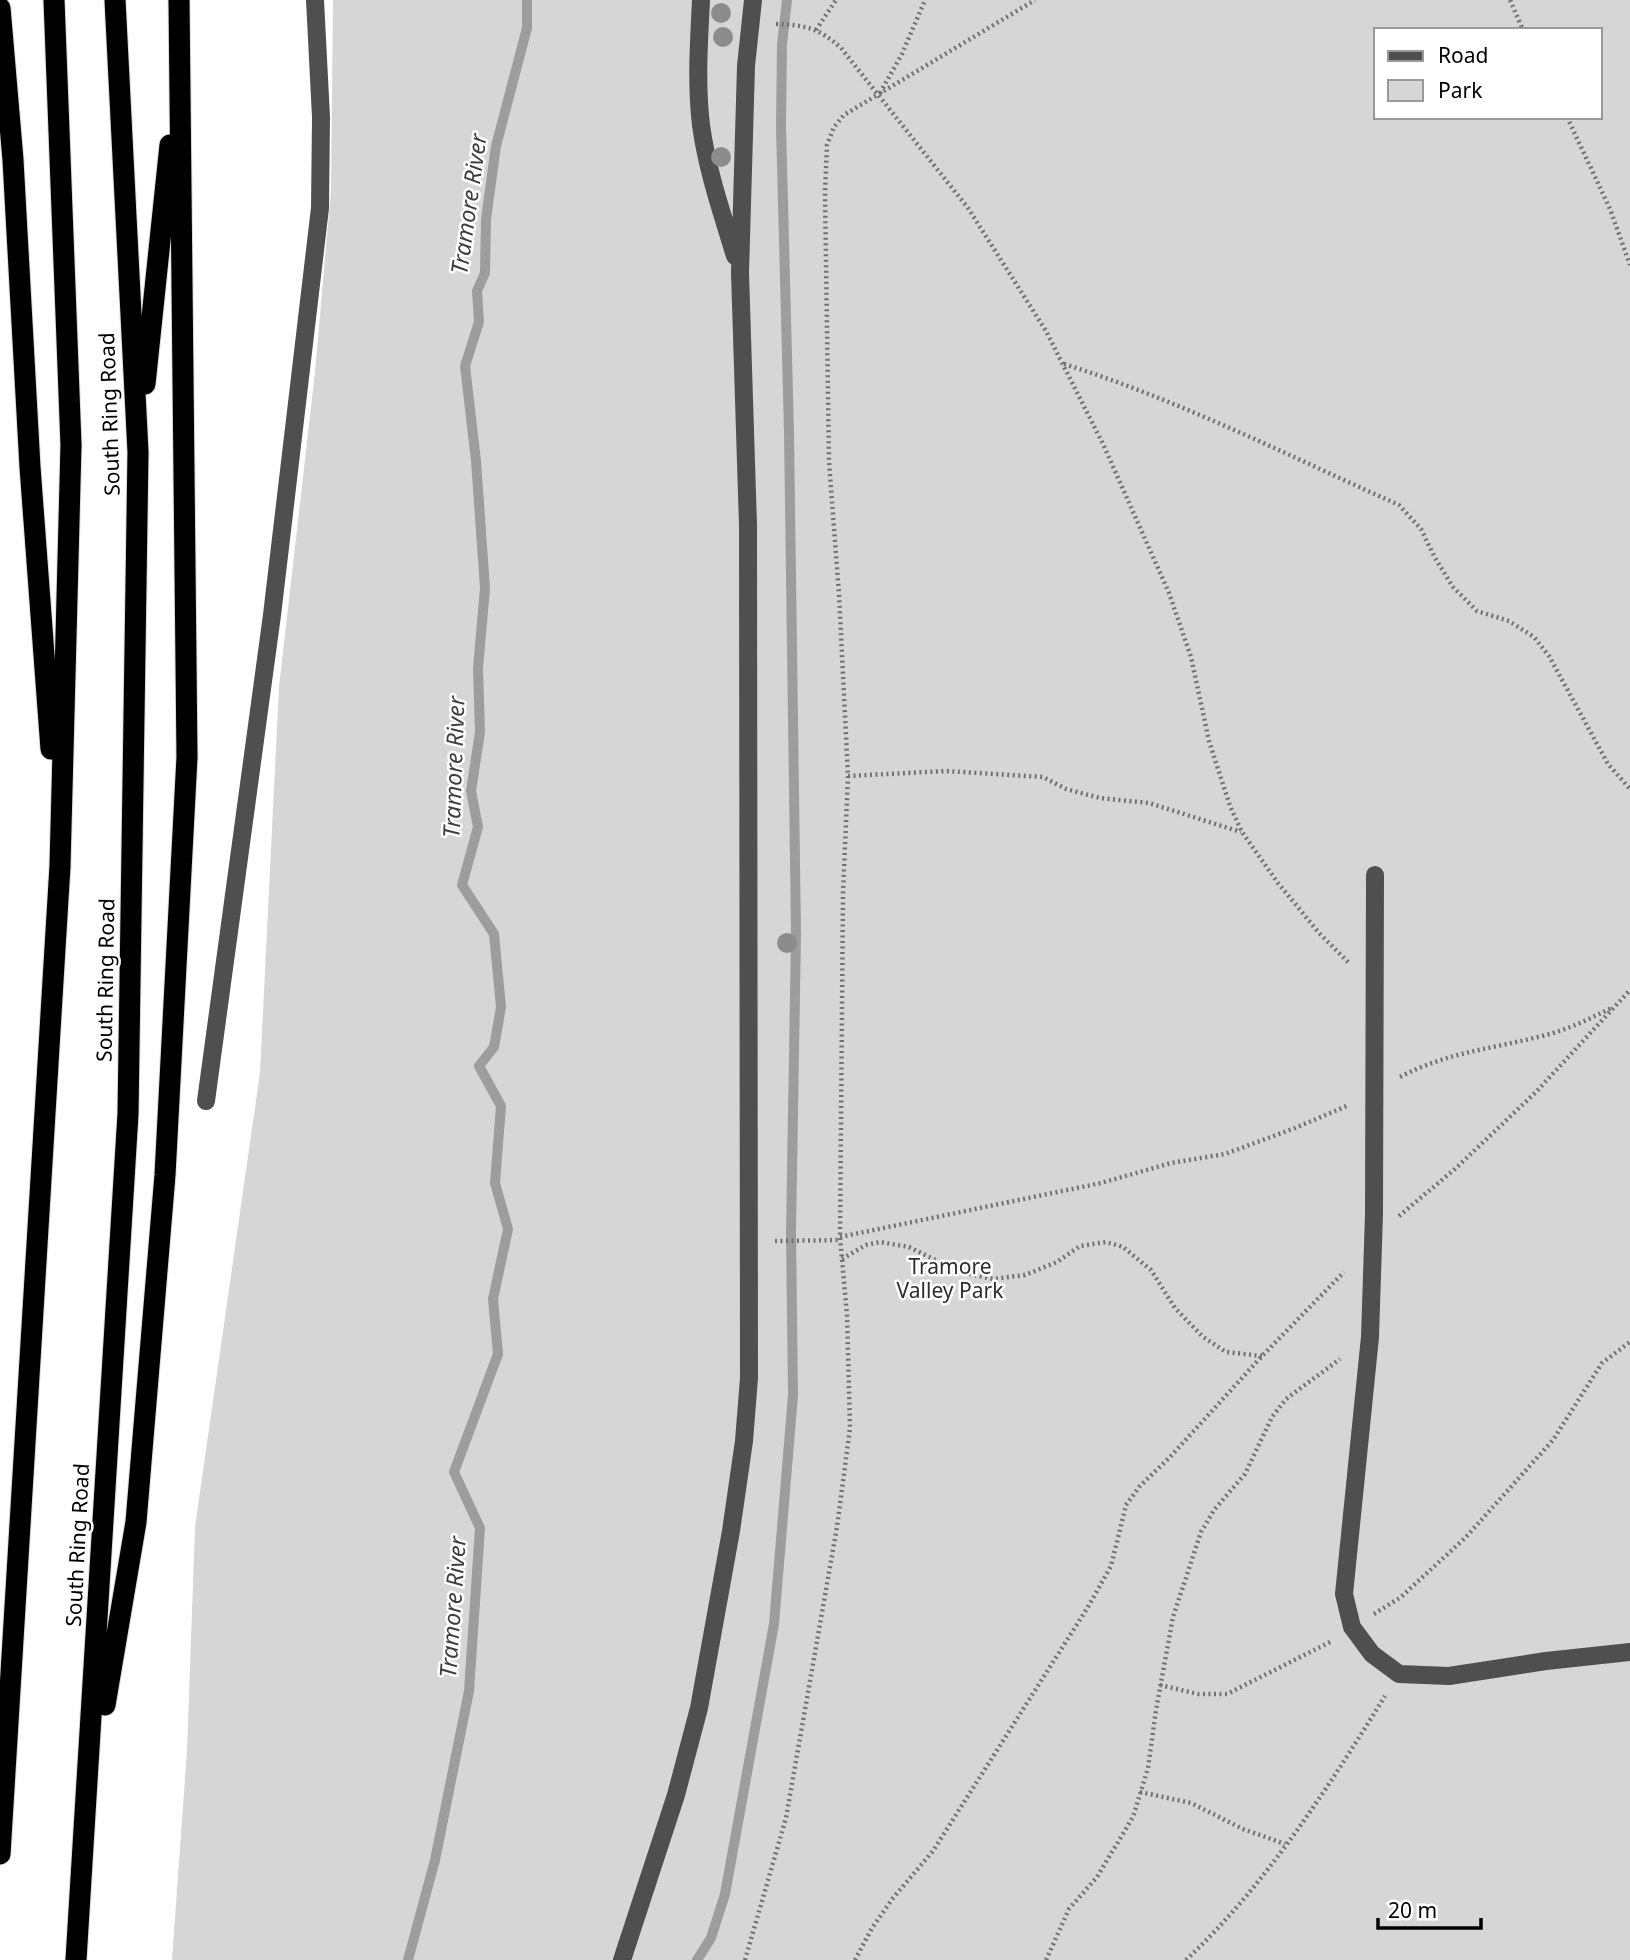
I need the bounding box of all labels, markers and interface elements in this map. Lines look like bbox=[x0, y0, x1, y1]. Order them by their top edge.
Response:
legend bbox=[1374, 28, 1602, 119]
text: Road bbox=[1438, 41, 1488, 69]
text: Park bbox=[1438, 76, 1483, 104]
water label: Tramore River bbox=[442, 131, 494, 276]
street label: South Ring Road bbox=[92, 332, 126, 496]
water label: Tramore River bbox=[435, 695, 471, 838]
street label: South Ring Road bbox=[90, 898, 120, 1062]
park label: Tramore Valley Park bbox=[897, 1252, 1004, 1304]
street label: South Ring Road bbox=[59, 1463, 95, 1627]
water label: Tramore River bbox=[431, 1534, 473, 1679]
scale bar bbox=[1378, 1886, 1481, 1930]
text: 20 m bbox=[1388, 1896, 1437, 1924]

